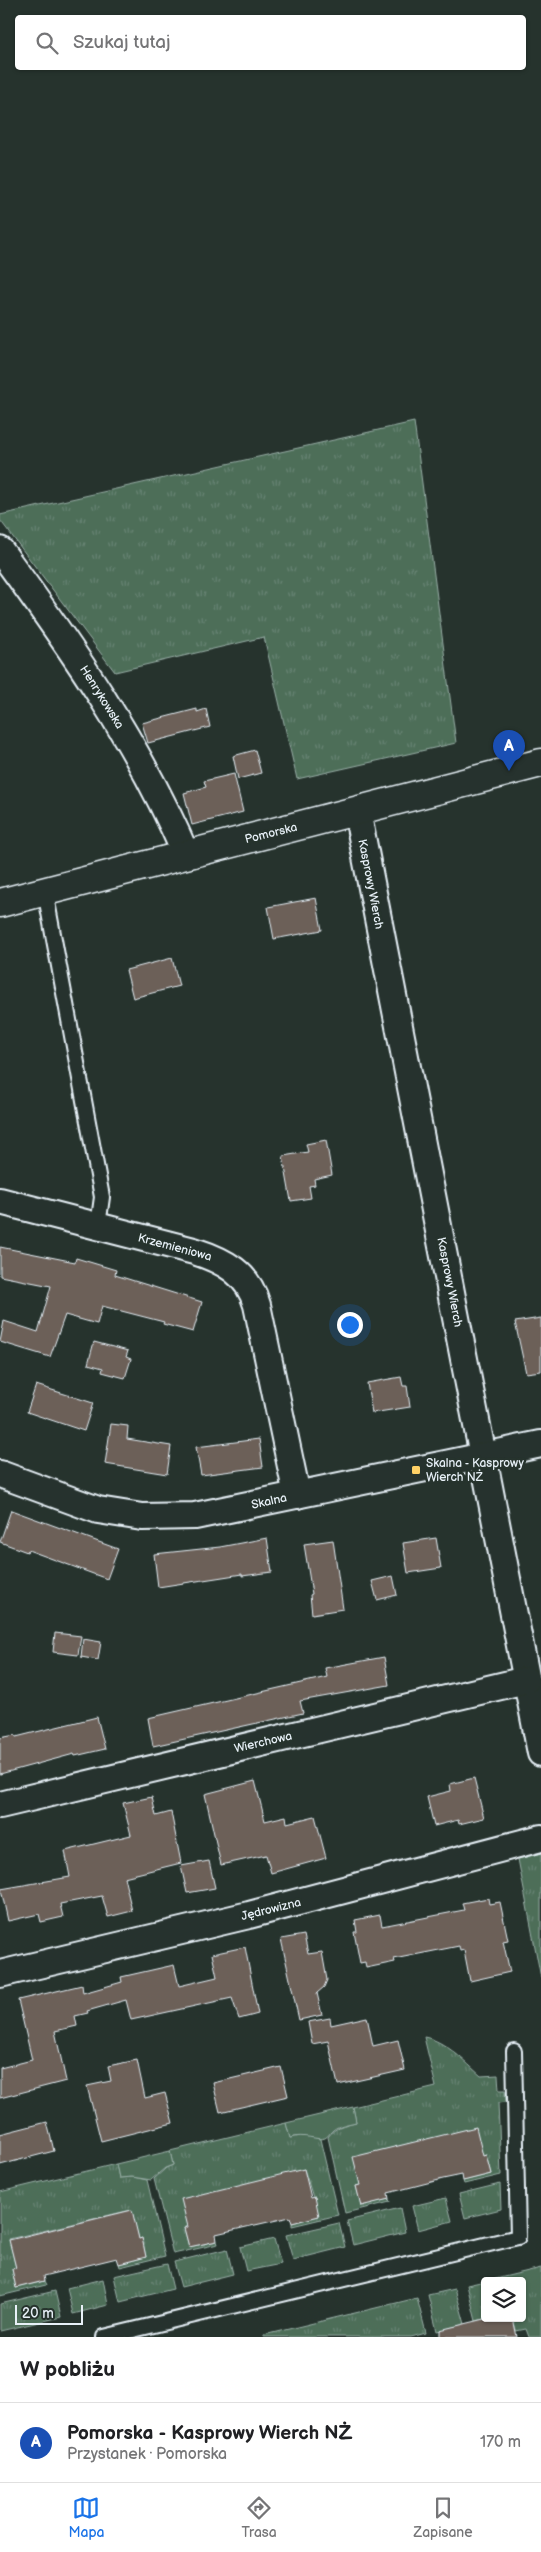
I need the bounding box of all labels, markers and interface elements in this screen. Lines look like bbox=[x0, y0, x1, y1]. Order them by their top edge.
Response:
search box bbox=[15, 15, 526, 70]
icon: search bbox=[33, 29, 61, 57]
text: Szukaj tutaj bbox=[73, 31, 170, 54]
street label: Henrykowska bbox=[76, 663, 127, 732]
pin: A bbox=[493, 730, 525, 771]
street label: Pomorska bbox=[243, 820, 299, 847]
street label: Kasprowy Wierch bbox=[354, 838, 387, 931]
street label: Krzemieniowa bbox=[136, 1230, 214, 1265]
street label: Kasprowy Wierch bbox=[433, 1236, 466, 1329]
your location bbox=[337, 1312, 363, 1338]
place label: Skalna - Kasprowy Wierch NŻ bbox=[426, 1456, 524, 1485]
marker: Skalna - Kasprowy Wierch NŻ bbox=[410, 1464, 422, 1476]
street label: Skalna bbox=[250, 1490, 288, 1513]
street label: Wierchowa bbox=[233, 1729, 294, 1756]
street label: Jędrowizna bbox=[240, 1895, 303, 1924]
map controls bbox=[481, 2277, 526, 2322]
button: layers bbox=[481, 2277, 526, 2322]
scale bar bbox=[15, 2302, 82, 2325]
text: 20 m bbox=[22, 2305, 54, 2322]
text: W pobliżu bbox=[20, 2357, 115, 2382]
text: Pomorska - Kasprowy Wierch NŻ bbox=[67, 2422, 352, 2445]
text: A bbox=[31, 2433, 41, 2452]
text: 170 m bbox=[480, 2433, 521, 2452]
text: Przystanek · Pomorska bbox=[67, 2445, 227, 2464]
tab: Mapa bbox=[68, 2494, 105, 2541]
tab: Trasa bbox=[241, 2494, 277, 2541]
tab: Zapisane bbox=[414, 2494, 473, 2541]

